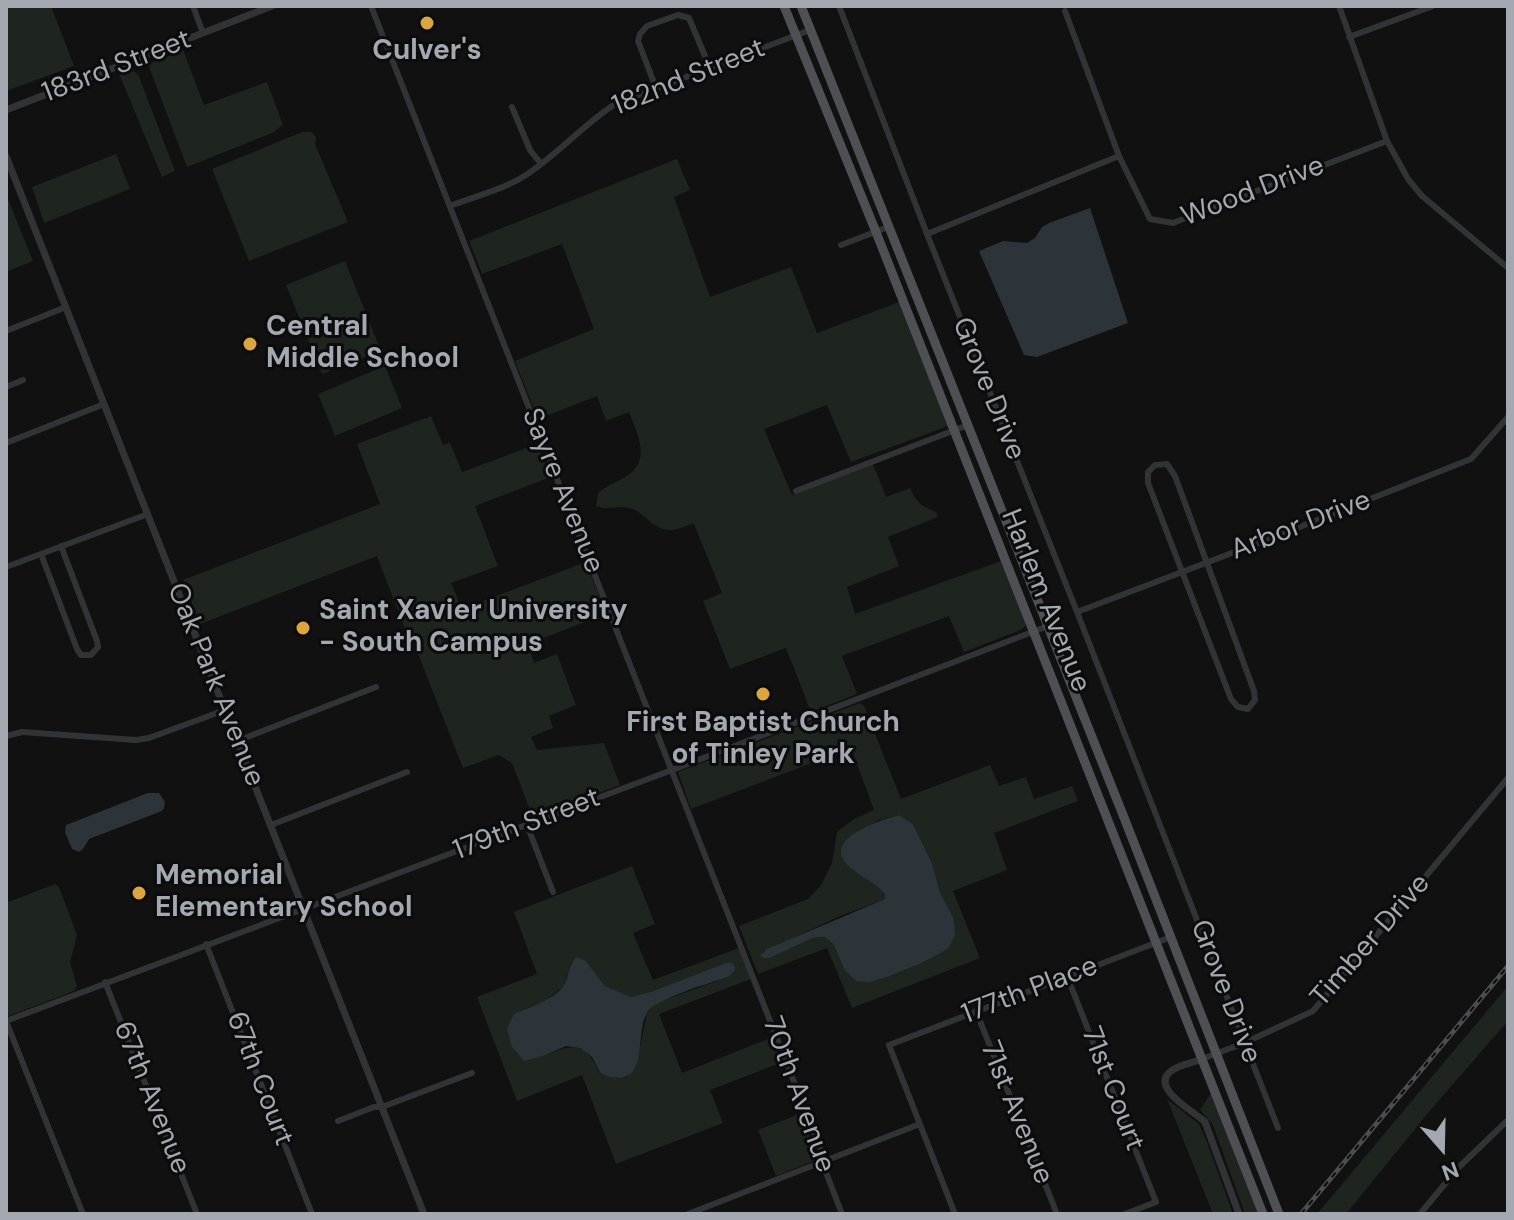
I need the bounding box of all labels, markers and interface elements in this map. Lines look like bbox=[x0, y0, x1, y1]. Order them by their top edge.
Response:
marker: Culver's bbox=[418, 14, 436, 32]
street label: 183rd Street bbox=[38, 23, 196, 111]
street label: 182nd Street bbox=[608, 32, 770, 124]
place label: Culver's bbox=[372, 35, 482, 69]
street label: Wood Drive bbox=[1177, 149, 1329, 235]
place label: Central Middle School bbox=[266, 311, 459, 377]
street label: Grove Drive bbox=[944, 313, 1032, 465]
marker: Central Middle School bbox=[241, 335, 259, 353]
street label: Sayre Avenue bbox=[514, 404, 610, 578]
street label: Arbor Drive bbox=[1226, 484, 1376, 568]
street label: Harlem Avenue bbox=[993, 505, 1097, 697]
street label: Oak Park Avenue bbox=[159, 578, 271, 792]
place label: Saint Xavier University - South Campus bbox=[319, 595, 628, 661]
marker: Saint Xavier University - South Campus bbox=[294, 619, 312, 637]
marker: First Baptist Church of Tinley Park bbox=[754, 685, 772, 703]
place label: First Baptist Church of Tinley Park bbox=[626, 707, 900, 773]
street label: 179th Street bbox=[449, 782, 605, 868]
place label: Memorial Elementary School bbox=[155, 860, 412, 926]
street label: Timber Drive bbox=[1304, 868, 1438, 1014]
marker: Memorial Elementary School bbox=[130, 884, 148, 902]
street label: Grove Drive bbox=[1182, 916, 1268, 1068]
street label: 177th Place bbox=[957, 950, 1103, 1032]
street label: 67th Court bbox=[218, 1007, 300, 1151]
street label: 70th Avenue bbox=[754, 1012, 842, 1178]
street label: 67th Avenue bbox=[105, 1017, 197, 1179]
street label: 71st Court bbox=[1073, 1022, 1151, 1156]
street label: 71st Avenue bbox=[972, 1037, 1060, 1189]
north arrow bbox=[1402, 1108, 1482, 1188]
text: N bbox=[1438, 1155, 1463, 1187]

